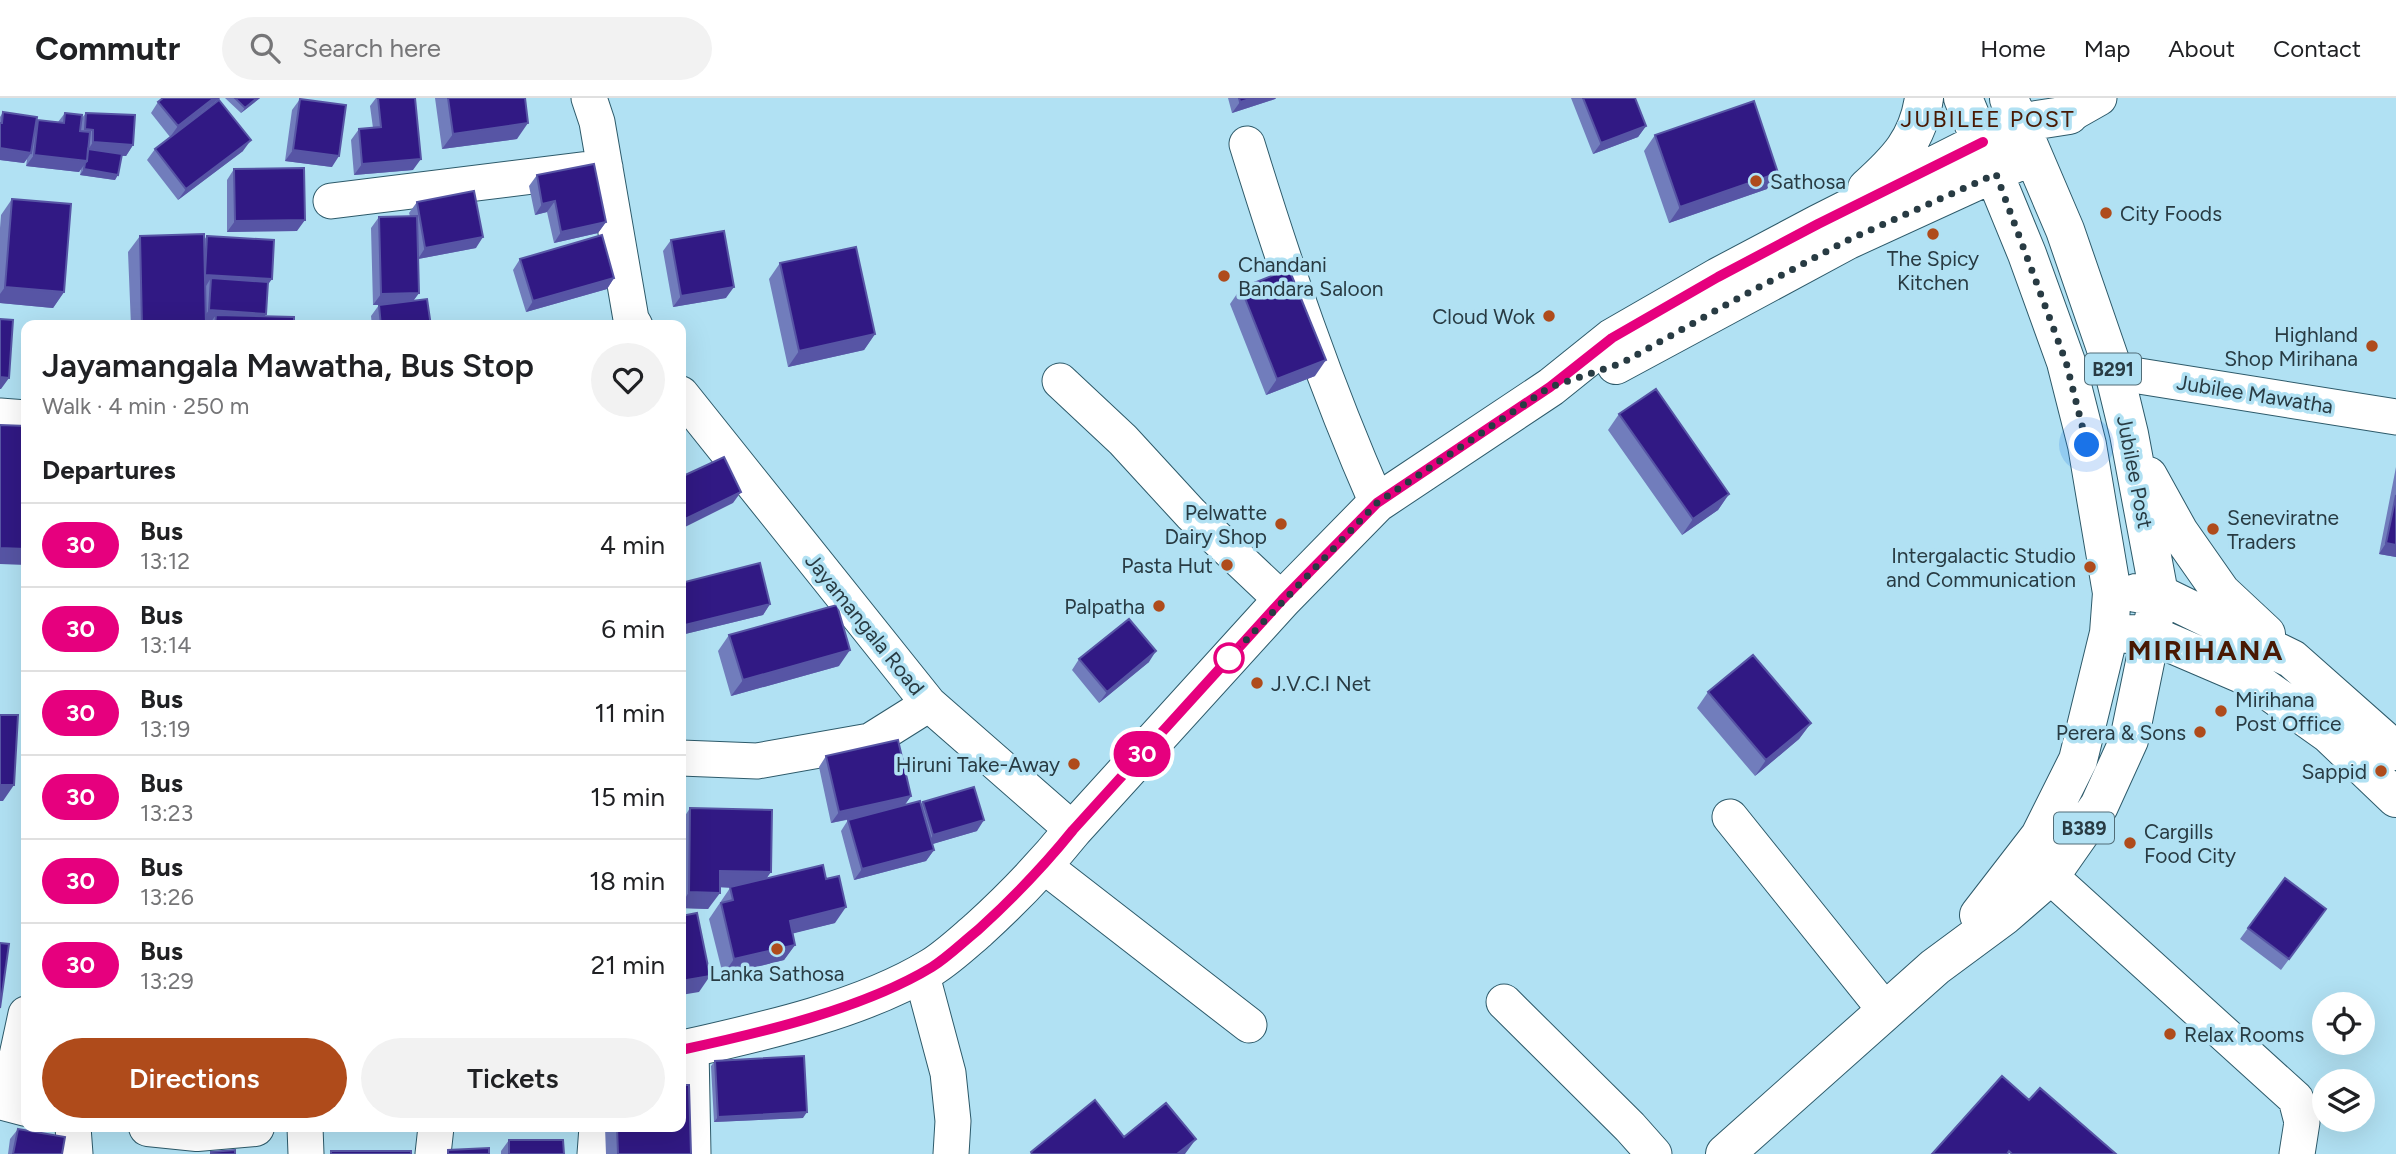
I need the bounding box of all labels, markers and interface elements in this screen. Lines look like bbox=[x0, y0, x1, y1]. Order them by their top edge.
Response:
search box bbox=[222, 17, 712, 80]
text: Commutr bbox=[35, 29, 180, 68]
icon: search bbox=[246, 29, 284, 67]
text: Search here bbox=[302, 32, 441, 64]
text: Home bbox=[1980, 34, 2046, 63]
text: Map bbox=[2084, 34, 2130, 63]
text: About bbox=[2168, 34, 2235, 63]
text: Contact bbox=[2273, 34, 2361, 63]
district label: JUBILEE POST bbox=[1900, 105, 2076, 133]
place label: Sathosa bbox=[1770, 169, 1846, 194]
marker: Sathosa bbox=[1748, 173, 1764, 189]
place label: City Foods bbox=[2120, 201, 2222, 226]
marker: City Foods bbox=[2098, 205, 2114, 221]
marker: The Spicy Kitchen bbox=[1925, 226, 1941, 242]
place label: The Spicy Kitchen bbox=[1887, 246, 1979, 295]
place label: Chandani Bandara Saloon bbox=[1238, 252, 1384, 301]
marker: Chandani Bandara Saloon bbox=[1216, 268, 1232, 284]
place label: Cloud Wok bbox=[1432, 304, 1536, 329]
marker: Cloud Wok bbox=[1541, 308, 1557, 324]
place label: Highland Shop Mirihana bbox=[2224, 322, 2358, 371]
marker: Highland Shop Mirihana bbox=[2364, 338, 2380, 354]
button: heart bbox=[591, 343, 665, 417]
text: Jayamangala Mawatha, Bus Stop bbox=[42, 346, 534, 385]
road number: B291 bbox=[2085, 354, 2141, 384]
street label: Jubilee Mawatha bbox=[2175, 369, 2335, 419]
text: Walk · 4 min · 250 m bbox=[42, 392, 249, 420]
street label: Jubilee Post bbox=[2112, 414, 2158, 531]
your location bbox=[2069, 427, 2104, 462]
text: Departures bbox=[42, 454, 176, 486]
place label: Pelwatte Dairy Shop bbox=[1164, 500, 1267, 549]
place label: Seneviratne Traders bbox=[2227, 505, 2339, 554]
text: Bus bbox=[140, 515, 183, 547]
marker: Pelwatte Dairy Shop bbox=[1273, 516, 1289, 532]
marker: Seneviratne Traders bbox=[2205, 521, 2221, 537]
text: 4 min bbox=[600, 529, 665, 561]
text: 30 bbox=[66, 530, 95, 559]
place label: Intergalactic Studio and Communication bbox=[1886, 543, 2076, 592]
text: 13:12 bbox=[140, 547, 190, 575]
street label: Jayamangala Road bbox=[800, 548, 930, 700]
place label: Pasta Hut bbox=[1121, 553, 1213, 578]
marker: Pasta Hut bbox=[1219, 557, 1235, 573]
marker: Intergalactic Studio and Communication bbox=[2082, 559, 2098, 575]
place label: Palpatha bbox=[1064, 594, 1145, 619]
marker: Palpatha bbox=[1151, 598, 1167, 614]
text: Bus bbox=[140, 599, 183, 631]
text: 6 min bbox=[601, 613, 665, 645]
text: 30 bbox=[66, 614, 95, 643]
text: 13:14 bbox=[140, 631, 192, 659]
district label: MIRIHANA bbox=[2128, 633, 2284, 667]
unlabelled marker bbox=[1214, 643, 1244, 673]
place label: J.V.C.I Net bbox=[1271, 671, 1371, 696]
marker: J.V.C.I Net bbox=[1249, 675, 1265, 691]
text: Bus bbox=[140, 683, 183, 715]
place label: Mirihana Post Office bbox=[2235, 687, 2342, 736]
text: 11 min bbox=[594, 697, 665, 729]
text: 30 bbox=[66, 698, 95, 727]
marker: Mirihana Post Office bbox=[2213, 703, 2229, 719]
text: 13:19 bbox=[140, 715, 190, 743]
place label: Perera & Sons bbox=[2056, 720, 2186, 745]
marker: Perera & Sons bbox=[2192, 724, 2208, 740]
line badge: 30 bbox=[1110, 731, 1174, 777]
text: 30 bbox=[1128, 739, 1156, 768]
place label: Hiruni Take-Away bbox=[896, 752, 1060, 777]
marker: Hiruni Take-Away bbox=[1066, 756, 1082, 772]
place label: Sappid bbox=[2301, 759, 2367, 784]
marker: Sappid bbox=[2373, 763, 2389, 779]
text: Bus bbox=[140, 767, 183, 799]
text: 15 min bbox=[590, 781, 665, 813]
text: 30 bbox=[66, 782, 95, 811]
text: 13:23 bbox=[140, 799, 193, 827]
road number: B389 bbox=[2054, 813, 2114, 844]
place label: Cargills Food City bbox=[2144, 819, 2236, 868]
marker: Cargills Food City bbox=[2122, 835, 2138, 851]
text: Bus bbox=[140, 851, 183, 883]
text: 18 min bbox=[589, 865, 665, 897]
text: 30 bbox=[66, 866, 95, 895]
text: 13:26 bbox=[140, 883, 194, 911]
text: Bus bbox=[140, 935, 183, 967]
marker: Lanka Sathosa bbox=[769, 941, 785, 957]
text: 21 min bbox=[591, 949, 665, 981]
text: 30 bbox=[66, 950, 95, 979]
place label: Lanka Sathosa bbox=[709, 961, 845, 986]
text: 13:29 bbox=[140, 967, 194, 995]
map controls bbox=[2312, 992, 2375, 1132]
button: locate bbox=[2312, 992, 2375, 1055]
place label: Relax Rooms bbox=[2184, 1022, 2304, 1047]
marker: Relax Rooms bbox=[2162, 1026, 2178, 1042]
button: Directions bbox=[42, 1038, 347, 1118]
button: Tickets bbox=[361, 1038, 665, 1118]
button: layers bbox=[2312, 1069, 2375, 1132]

